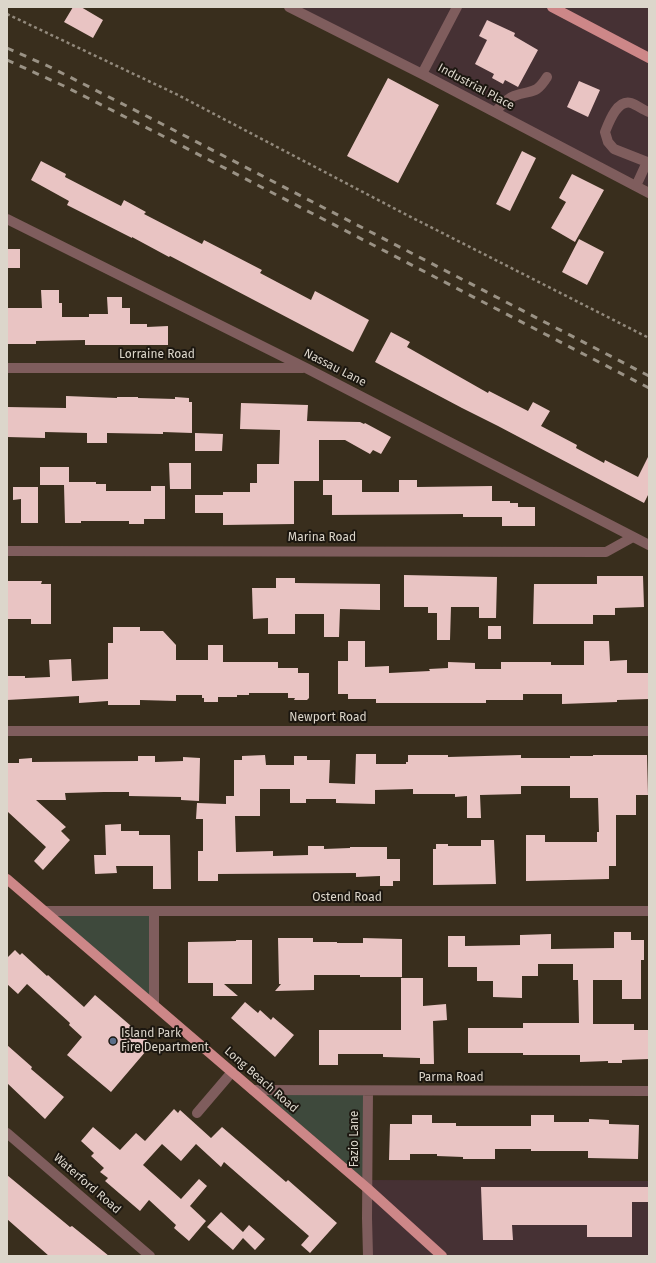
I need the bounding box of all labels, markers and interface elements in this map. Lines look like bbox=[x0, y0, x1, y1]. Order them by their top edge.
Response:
street label: Industrial Place bbox=[435, 61, 517, 113]
street label: Nassau Lane bbox=[301, 346, 369, 390]
street label: Lorraine Road bbox=[119, 348, 195, 362]
street label: Marina Road bbox=[288, 531, 356, 545]
street label: Newport Road bbox=[289, 711, 367, 725]
street label: Ostend Road bbox=[312, 891, 382, 905]
place label: Island Park Fire Department bbox=[121, 1027, 209, 1055]
marker: Island Park Fire Department bbox=[108, 1036, 118, 1046]
street label: Long Beach Road bbox=[221, 1044, 301, 1116]
street label: Parma Road bbox=[418, 1071, 484, 1085]
street label: Fazio Lane bbox=[348, 1111, 362, 1167]
street label: Waterford Road bbox=[50, 1151, 124, 1217]

